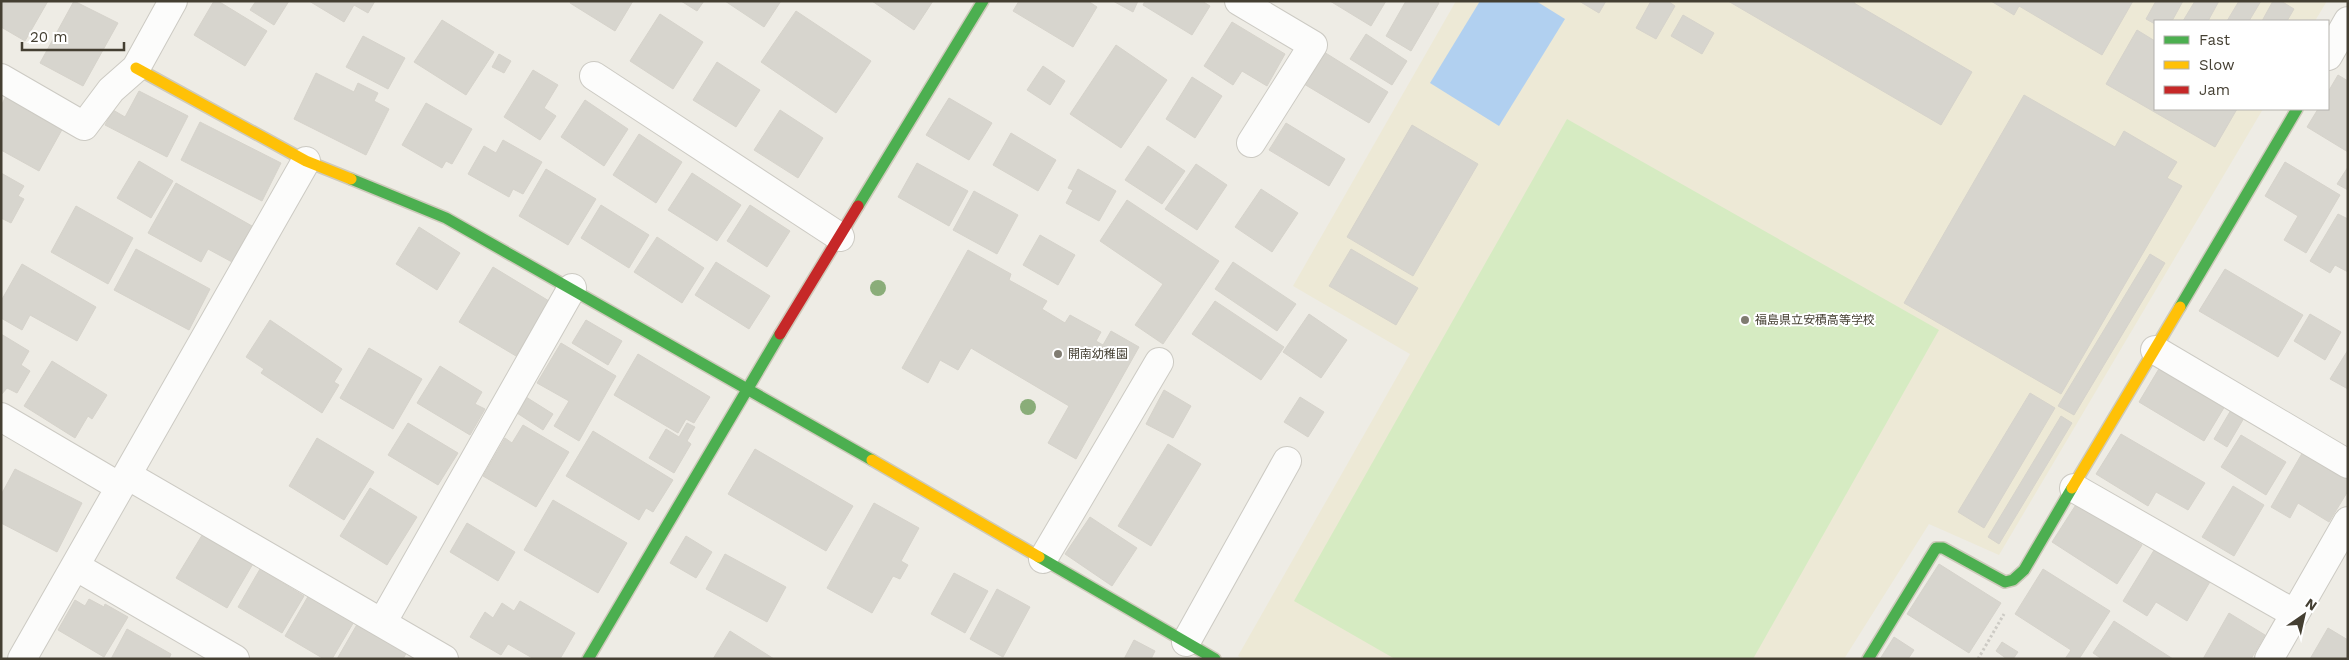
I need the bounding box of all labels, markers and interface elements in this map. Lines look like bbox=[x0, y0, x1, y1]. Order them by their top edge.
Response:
scale bar bbox=[22, 20, 125, 52]
legend bbox=[2154, 20, 2329, 110]
text: 20 m bbox=[30, 28, 68, 46]
text: Fast bbox=[2199, 31, 2231, 49]
text: Slow bbox=[2199, 56, 2235, 74]
text: Jam bbox=[2199, 81, 2230, 99]
place label: 福島県立安積高等学校 bbox=[1755, 313, 1875, 327]
marker: 福島県立安積高等学校 bbox=[1739, 314, 1751, 326]
place label: 開南幼稚園 bbox=[1068, 347, 1128, 361]
marker: 開南幼稚園 bbox=[1052, 348, 1064, 360]
north arrow bbox=[2279, 590, 2329, 640]
text: N bbox=[2302, 595, 2320, 614]

